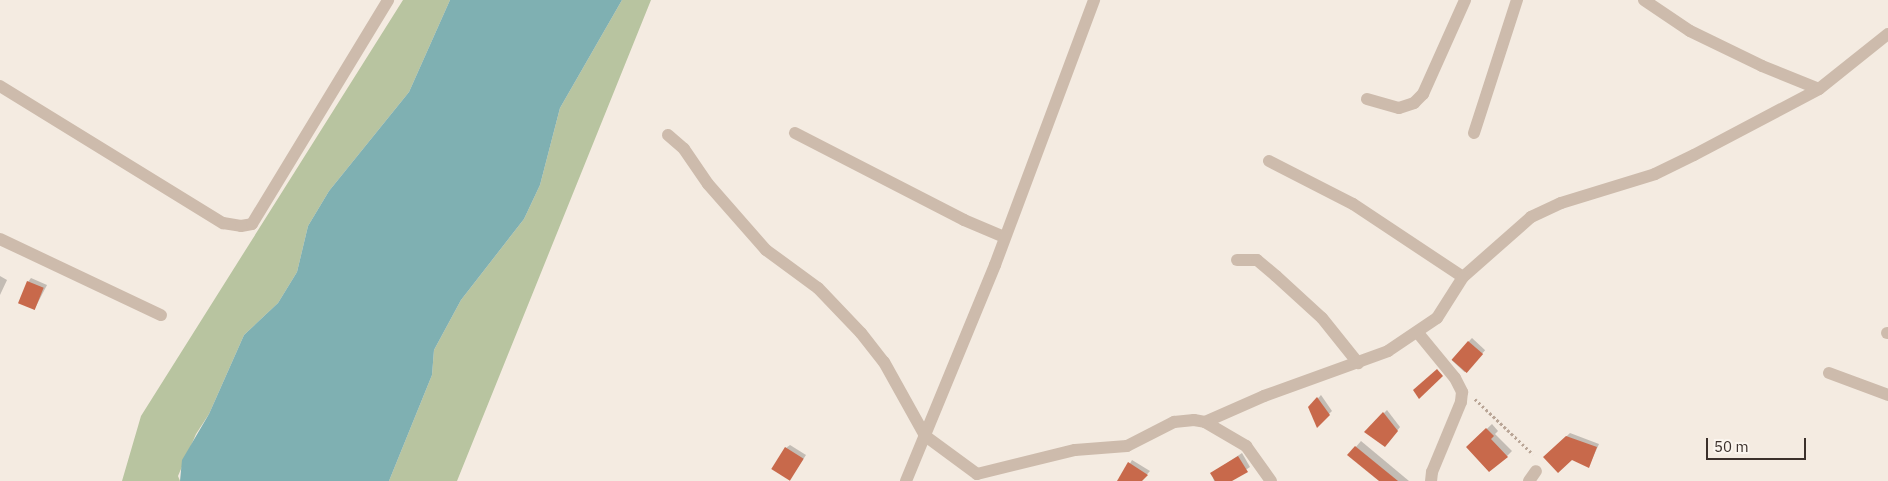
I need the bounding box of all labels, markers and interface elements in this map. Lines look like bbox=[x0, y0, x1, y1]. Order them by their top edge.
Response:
scale bar bbox=[1708, 428, 1808, 460]
text: 50 m bbox=[1714, 437, 1749, 456]

